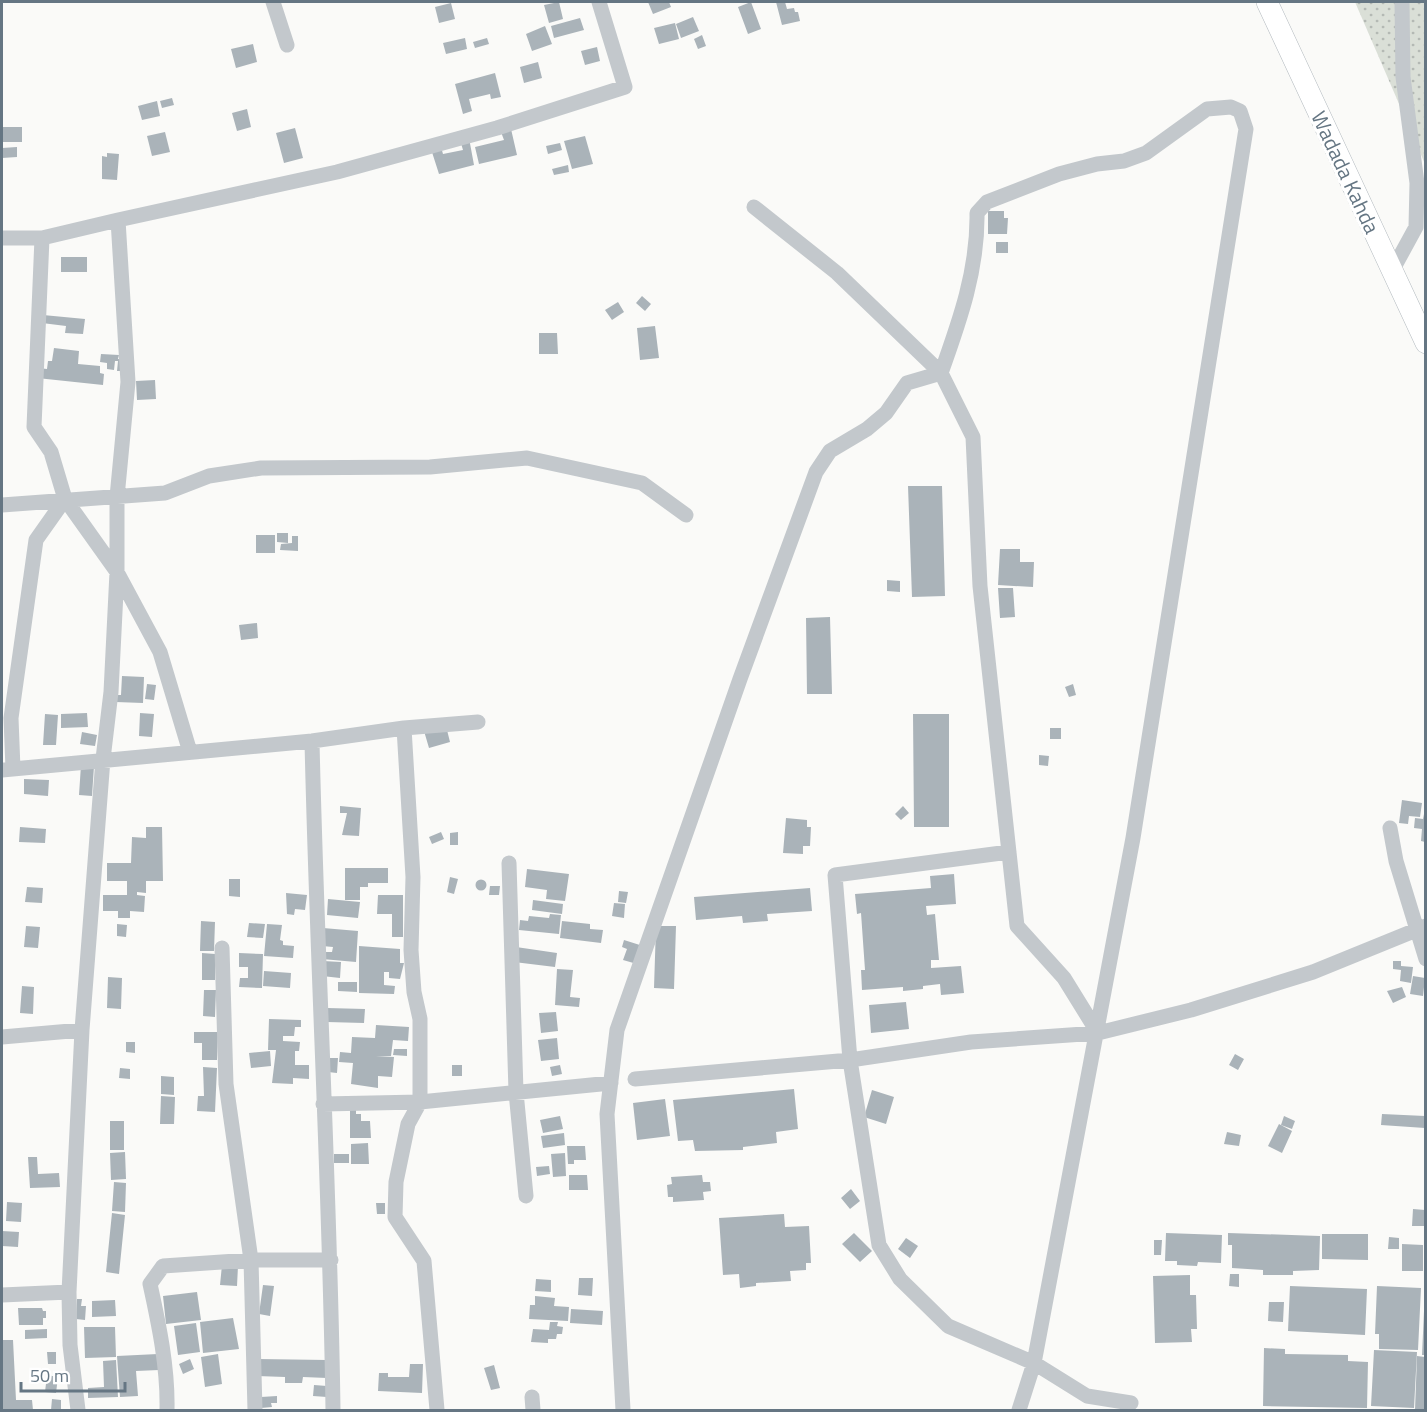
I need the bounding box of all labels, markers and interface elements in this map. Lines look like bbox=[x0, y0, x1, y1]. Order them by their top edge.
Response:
street label: Wadada Kahda bbox=[1304, 105, 1389, 239]
scale bar bbox=[21, 1355, 124, 1393]
text: 50 m bbox=[30, 1362, 69, 1389]

